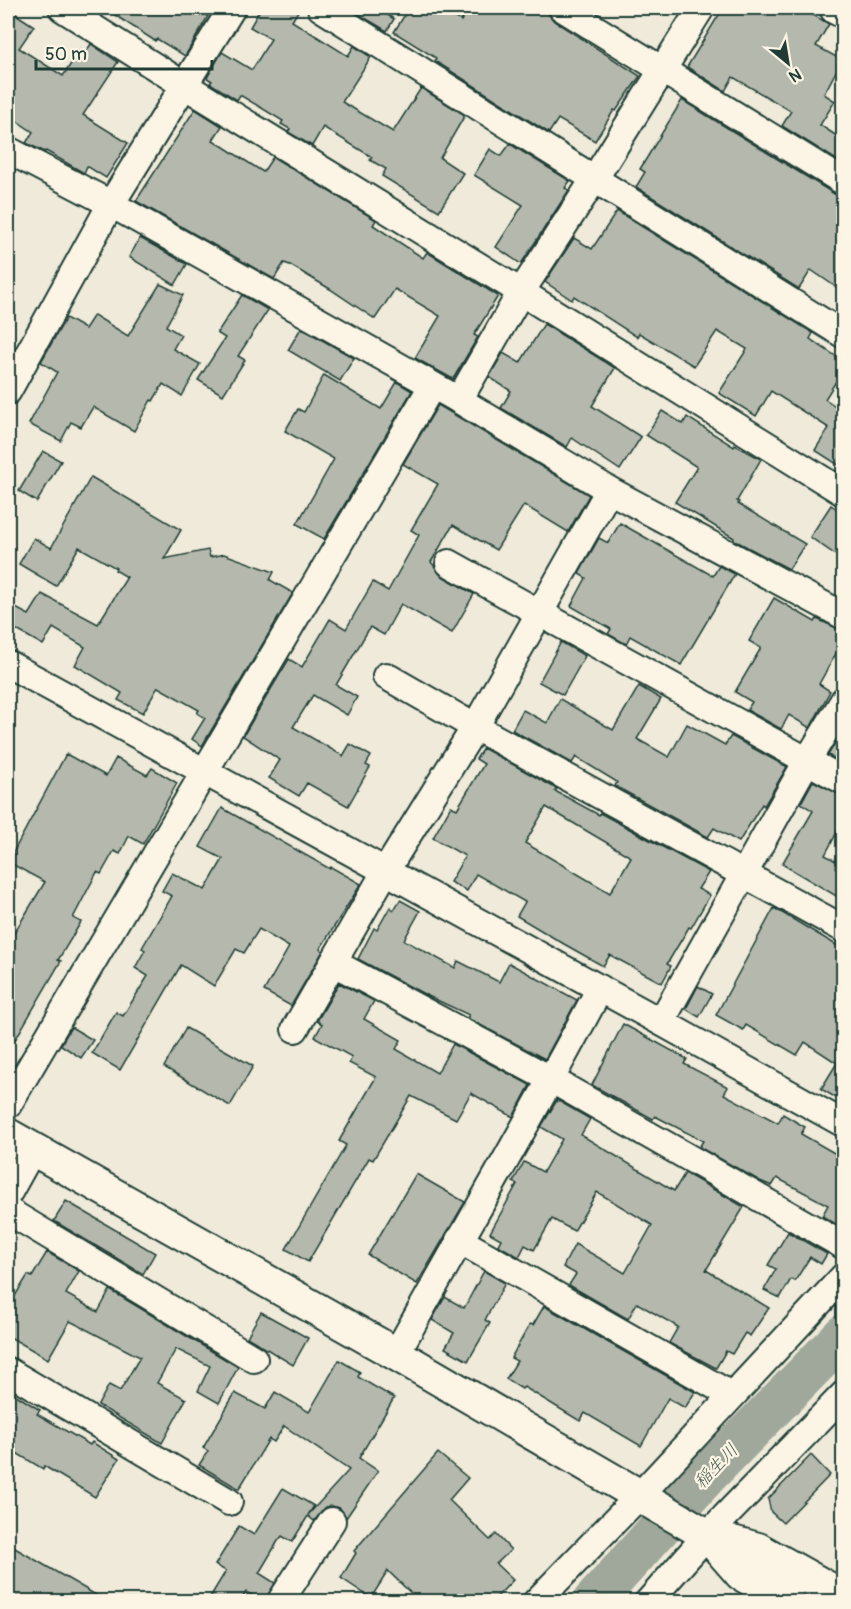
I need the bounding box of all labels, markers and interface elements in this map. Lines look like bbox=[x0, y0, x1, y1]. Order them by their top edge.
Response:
scale bar bbox=[36, 33, 212, 71]
north arrow bbox=[758, 33, 818, 93]
text: 50 m bbox=[45, 43, 87, 66]
text: N bbox=[785, 64, 805, 87]
water label: 稲生川 bbox=[689, 1439, 743, 1494]

